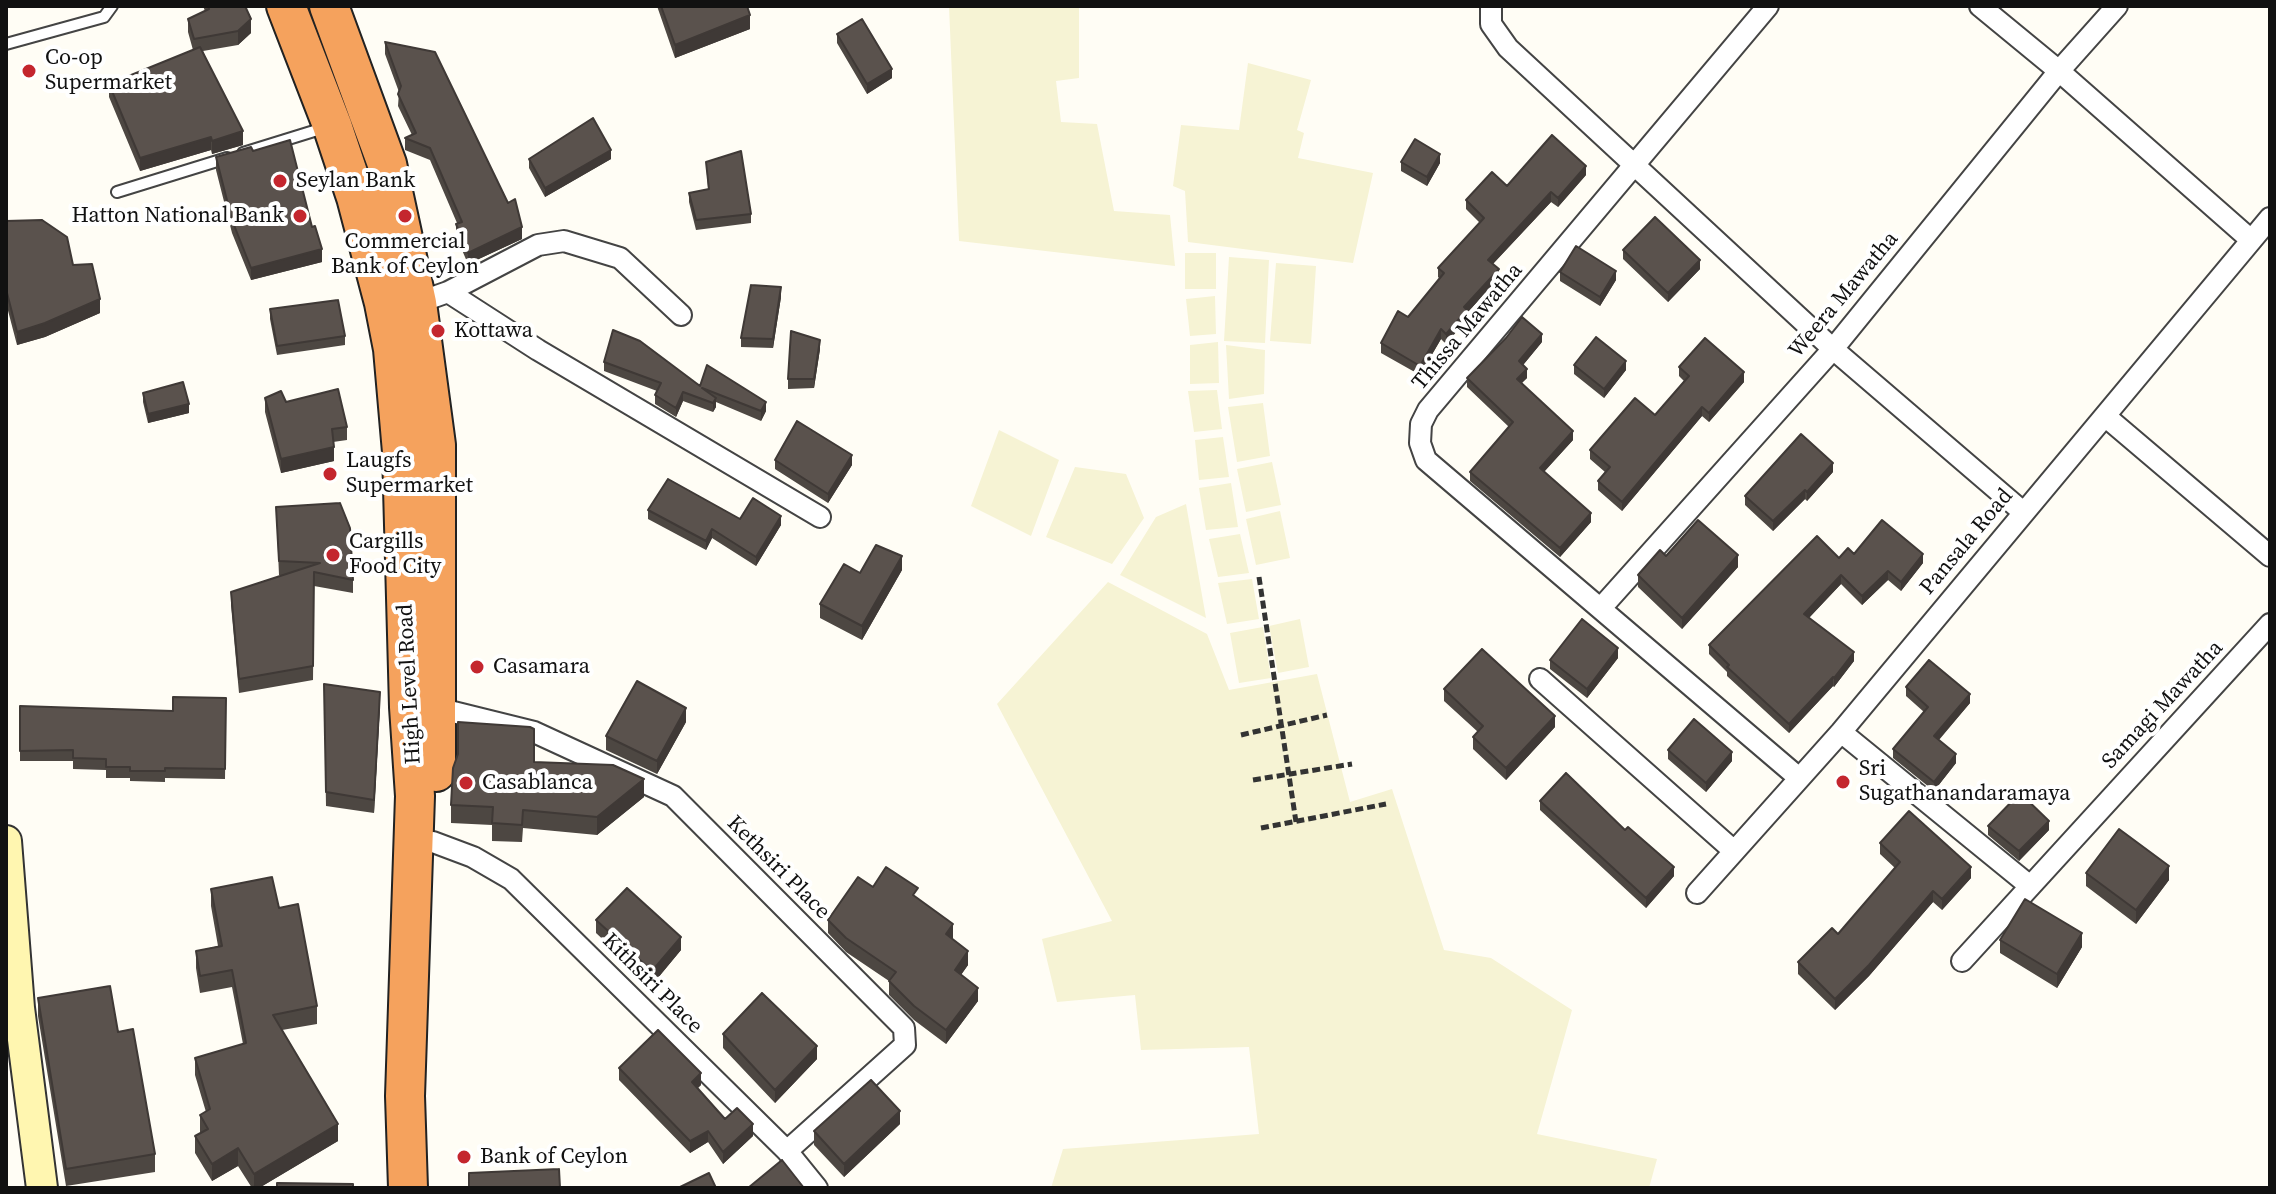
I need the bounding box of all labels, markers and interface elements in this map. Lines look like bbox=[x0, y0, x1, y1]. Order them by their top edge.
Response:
place label: Co-op Supermarket bbox=[45, 45, 172, 96]
marker: Co-op Supermarket bbox=[20, 62, 38, 80]
place label: Seylan Bank bbox=[296, 168, 415, 194]
marker: Seylan Bank bbox=[271, 172, 289, 190]
place label: Hatton National Bank bbox=[71, 203, 284, 229]
marker: Hatton National Bank bbox=[291, 207, 309, 225]
marker: Commercial Bank of Ceylon bbox=[396, 207, 414, 225]
street label: Weera Mawatha bbox=[1783, 226, 1905, 364]
place label: Commercial Bank of Ceylon bbox=[331, 229, 479, 280]
street label: Thissa Mawatha bbox=[1407, 258, 1529, 396]
place label: Kottawa bbox=[454, 318, 533, 344]
marker: Kottawa bbox=[429, 322, 447, 340]
place label: Laugfs Supermarket bbox=[346, 448, 473, 500]
marker: Laugfs Supermarket bbox=[321, 465, 339, 483]
street label: Pansala Road bbox=[1915, 483, 2019, 601]
place label: Cargills Food City bbox=[349, 529, 441, 580]
marker: Cargills Food City bbox=[324, 546, 342, 564]
street label: High Level Road bbox=[393, 603, 427, 765]
street label: Samagi Mawatha bbox=[2097, 635, 2229, 775]
place label: Casamara bbox=[493, 654, 590, 680]
marker: Casamara bbox=[468, 658, 486, 676]
place label: Sri Sugathanandaramaya bbox=[1859, 756, 2070, 808]
place label: Casablanca bbox=[482, 770, 593, 796]
marker: Sri Sugathanandaramaya bbox=[1834, 773, 1852, 791]
marker: Casablanca bbox=[457, 774, 475, 792]
street label: Kethsiri Place bbox=[721, 811, 835, 925]
street label: Kithsiri Place bbox=[596, 928, 708, 1040]
place label: Bank of Ceylon bbox=[480, 1144, 628, 1170]
marker: Bank of Ceylon bbox=[455, 1148, 473, 1166]

